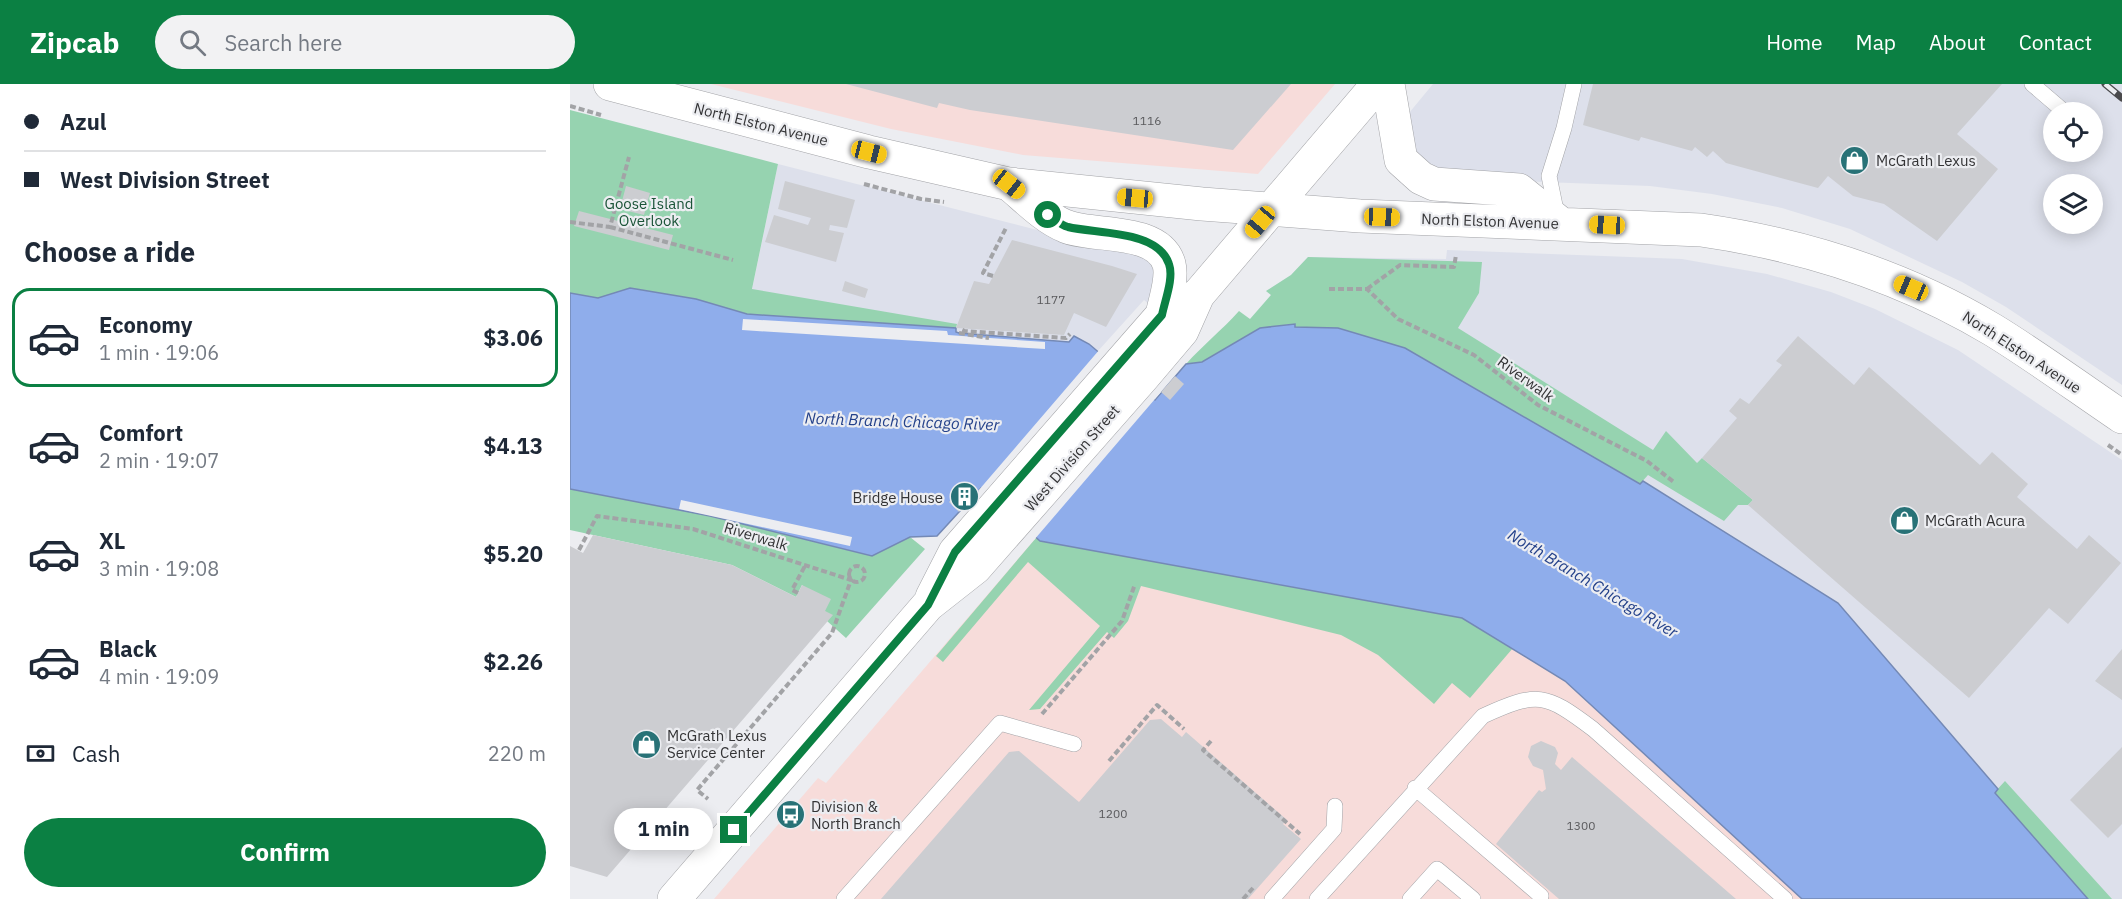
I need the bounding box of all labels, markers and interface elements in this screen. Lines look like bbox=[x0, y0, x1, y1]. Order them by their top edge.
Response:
search box bbox=[155, 15, 575, 69]
text: Zipcab bbox=[30, 24, 119, 61]
icon: search bbox=[176, 26, 209, 59]
text: Search here bbox=[224, 28, 342, 57]
text: Home bbox=[1766, 28, 1823, 56]
text: Map bbox=[1856, 28, 1896, 56]
text: About bbox=[1929, 28, 1986, 56]
text: Contact bbox=[2019, 28, 2092, 56]
street label: North Elston Avenue bbox=[692, 98, 830, 150]
map controls bbox=[2043, 102, 2103, 234]
button: locate bbox=[2043, 102, 2103, 162]
text: Azul bbox=[60, 107, 106, 136]
house number: 1116 bbox=[1133, 113, 1161, 128]
car bbox=[849, 139, 889, 165]
shop icon: McGrath Lexus bbox=[1839, 144, 1871, 176]
place label: McGrath Lexus bbox=[1876, 151, 1976, 170]
text: West Division Street bbox=[60, 165, 270, 194]
car bbox=[989, 166, 1029, 202]
button: layers bbox=[2043, 174, 2103, 234]
car bbox=[1116, 187, 1154, 209]
park label: Goose Island Overlook bbox=[605, 194, 693, 230]
route start bbox=[1034, 201, 1061, 228]
car bbox=[1242, 202, 1278, 242]
car bbox=[1364, 207, 1400, 227]
street label: North Elston Avenue bbox=[1421, 209, 1559, 233]
car bbox=[1589, 215, 1625, 235]
text: Choose a ride bbox=[24, 234, 195, 269]
car bbox=[1891, 273, 1931, 303]
house number: 1177 bbox=[1037, 292, 1065, 307]
street label: North Elston Avenue bbox=[1959, 307, 2085, 397]
text: Economy bbox=[99, 310, 193, 339]
icon: car bbox=[27, 311, 81, 365]
text: $3.06 bbox=[483, 323, 543, 352]
text: 1 min · 19:06 bbox=[99, 339, 219, 366]
street label: Riverwalk bbox=[1494, 352, 1558, 406]
street label: West Division Street bbox=[1021, 401, 1123, 515]
water label: North Branch Chicago River bbox=[804, 408, 1001, 434]
text: Comfort bbox=[99, 418, 183, 447]
icon: car bbox=[27, 419, 81, 473]
text: $4.13 bbox=[483, 431, 543, 460]
text: 2 min · 19:07 bbox=[99, 447, 219, 474]
building icon: Bridge House bbox=[948, 481, 980, 513]
place label: Bridge House bbox=[853, 488, 943, 507]
shop icon: McGrath Acura bbox=[1888, 504, 1920, 536]
place label: McGrath Acura bbox=[1925, 511, 2025, 530]
street label: Riverwalk bbox=[722, 517, 790, 555]
water label: North Branch Chicago River bbox=[1504, 524, 1683, 642]
text: XL bbox=[99, 526, 125, 555]
icon: car bbox=[27, 527, 81, 581]
text: $5.20 bbox=[483, 539, 543, 568]
text: 3 min · 19:08 bbox=[99, 555, 219, 582]
text: Black bbox=[99, 634, 157, 663]
icon: car bbox=[27, 635, 81, 689]
text: $2.26 bbox=[483, 647, 543, 676]
text: 4 min · 19:09 bbox=[99, 663, 219, 690]
place label: McGrath Lexus Service Center bbox=[667, 726, 767, 762]
shop icon: McGrath Lexus Service Center bbox=[630, 728, 662, 760]
icon: cash bbox=[24, 737, 57, 770]
text: Cash bbox=[72, 739, 121, 768]
text: 220 m bbox=[488, 740, 546, 767]
place label: Division & North Branch bbox=[811, 797, 901, 833]
bus stop icon: Division & North Branch bbox=[774, 799, 806, 831]
house number: 1200 bbox=[1099, 806, 1127, 821]
callout: 1 min bbox=[614, 809, 713, 851]
text: 1 min bbox=[637, 815, 690, 842]
route end bbox=[720, 816, 747, 843]
button: Confirm bbox=[24, 818, 546, 887]
house number: 1300 bbox=[1567, 818, 1595, 833]

